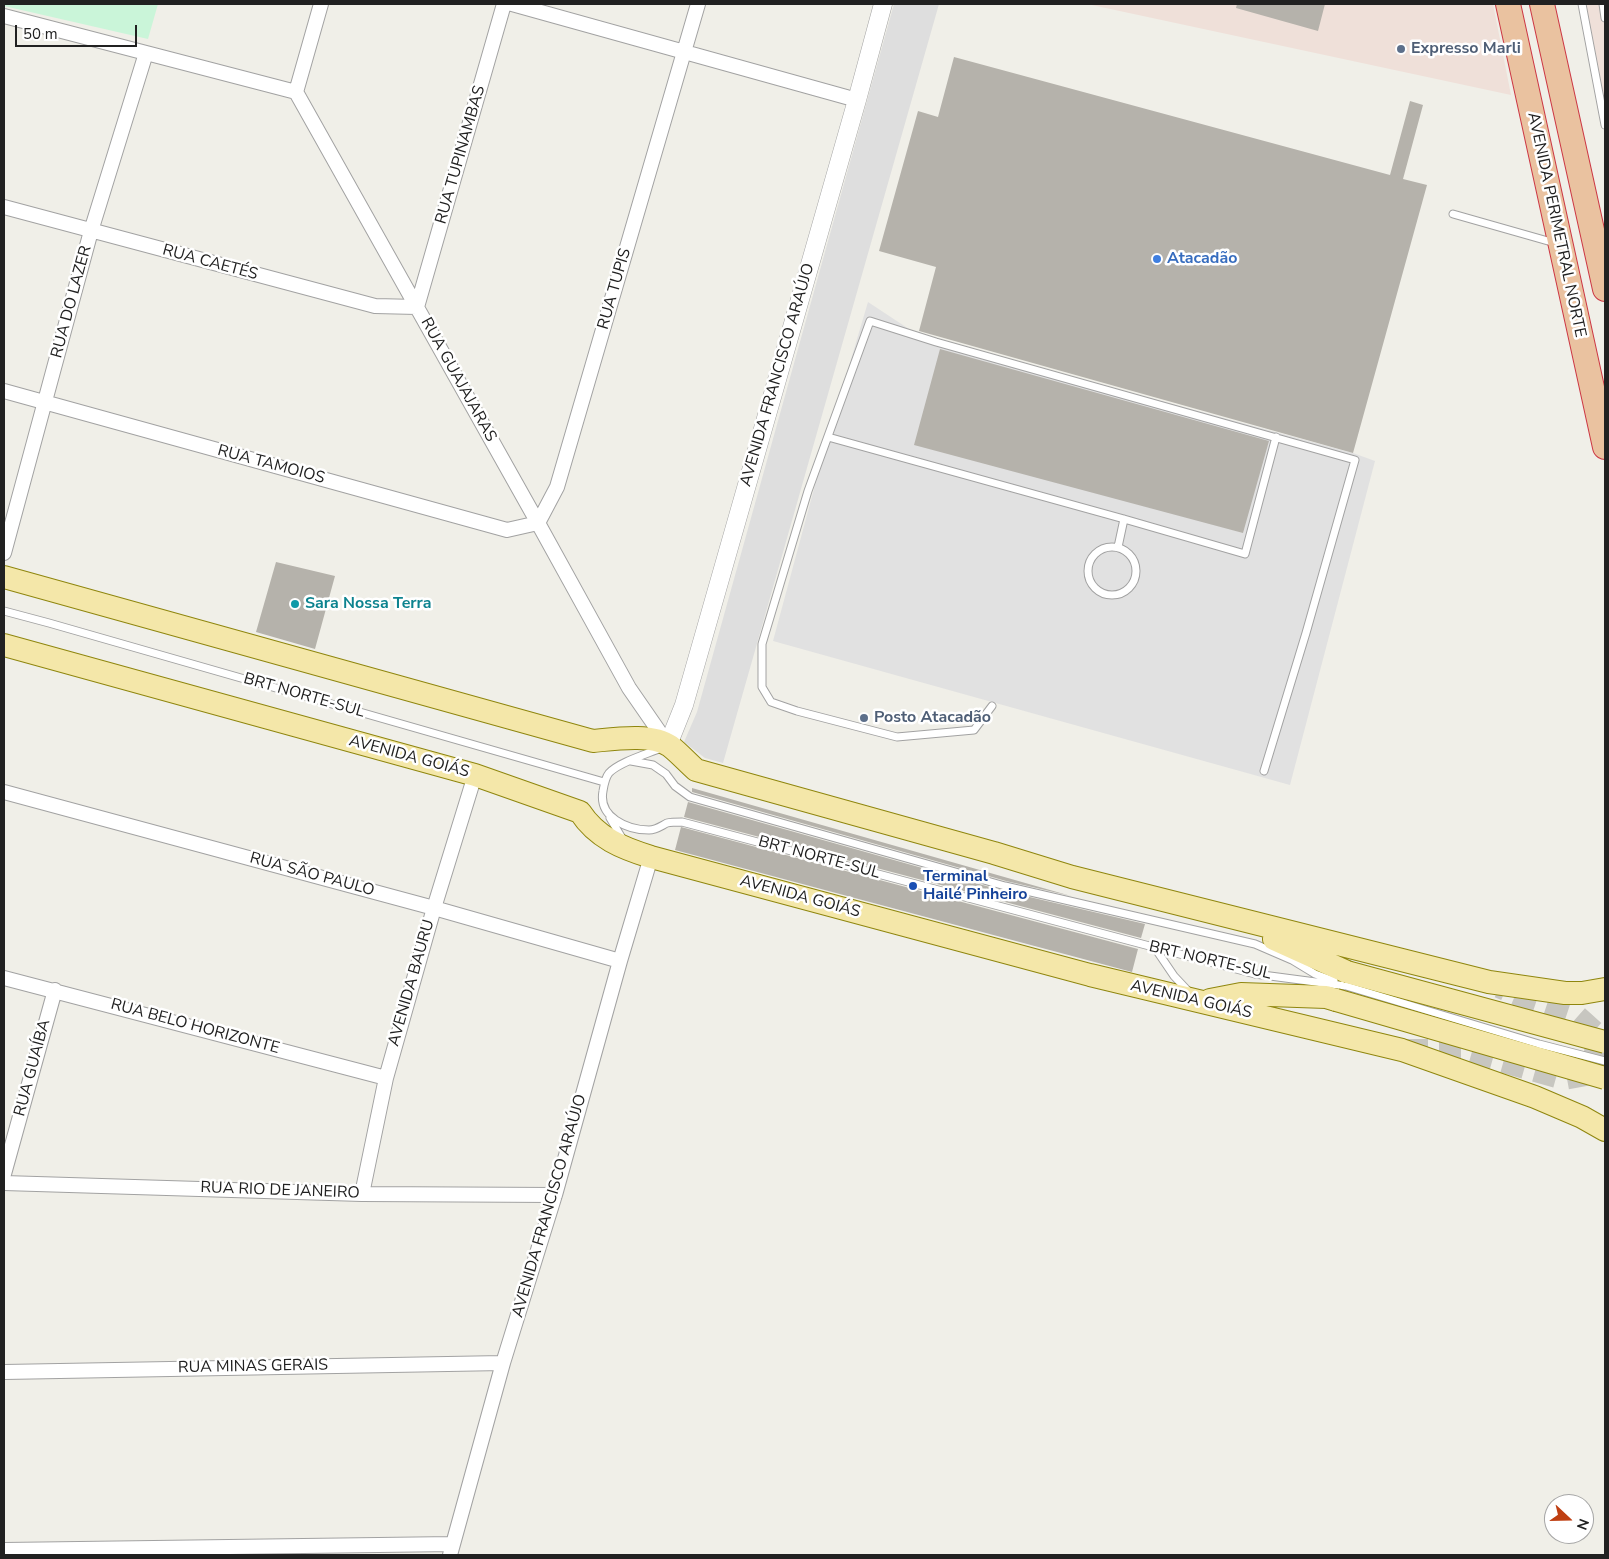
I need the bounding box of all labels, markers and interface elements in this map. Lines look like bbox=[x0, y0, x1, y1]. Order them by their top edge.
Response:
scale bar bbox=[18, 15, 140, 47]
text: 50 m bbox=[23, 24, 58, 44]
place label: Expresso Marli bbox=[1411, 39, 1521, 59]
marker: Expresso Marli bbox=[1395, 43, 1407, 55]
street label: RUA TUPINAMBAS bbox=[432, 84, 490, 226]
street label: AVENIDA PERIMETRAL NORTE bbox=[1523, 111, 1589, 339]
street label: RUA CAETÉS bbox=[160, 241, 260, 285]
street label: RUA DO LAZER bbox=[48, 244, 96, 360]
street label: RUA TUPIS bbox=[594, 246, 636, 332]
place label: Atacadão bbox=[1167, 249, 1237, 269]
marker: Atacadão bbox=[1151, 253, 1163, 265]
street label: AVENIDA FRANCISCO ARAÚJO bbox=[737, 261, 819, 489]
street label: RUA GUAJAJARAS bbox=[416, 314, 500, 446]
street label: RUA TAMOIOS bbox=[215, 441, 327, 489]
place label: Sara Nossa Terra bbox=[305, 594, 432, 614]
marker: Sara Nossa Terra bbox=[289, 598, 301, 610]
street label: BRT NORTE-SUL bbox=[241, 670, 367, 722]
place label: Posto Atacadão bbox=[874, 708, 991, 728]
marker: Posto Atacadão bbox=[858, 712, 870, 724]
street label: AVENIDA GOIÁS bbox=[347, 732, 471, 782]
street label: BRT NORTE-SUL bbox=[756, 833, 882, 883]
street label: RUA SÃO PAULO bbox=[248, 849, 376, 901]
place label: Terminal Hailé Pinheiro bbox=[923, 867, 1028, 905]
street label: AVENIDA GOIÁS bbox=[738, 872, 862, 922]
marker: Terminal Hailé Pinheiro bbox=[907, 880, 919, 892]
street label: AVENIDA BAURU bbox=[385, 917, 439, 1049]
street label: BRT NORTE-SUL bbox=[1147, 938, 1273, 984]
street label: AVENIDA GOIÁS bbox=[1128, 977, 1254, 1023]
street label: RUA BELO HORIZONTE bbox=[108, 995, 282, 1059]
street label: RUA GUAÍBA bbox=[11, 1018, 55, 1118]
street label: AVENIDA FRANCISCO ARAÚJO bbox=[509, 1092, 591, 1320]
street label: RUA RIO DE JANEIRO bbox=[200, 1179, 360, 1203]
street label: RUA MINAS GERAIS bbox=[178, 1356, 328, 1378]
north arrow bbox=[1544, 1494, 1594, 1544]
text: N bbox=[1572, 1516, 1593, 1532]

